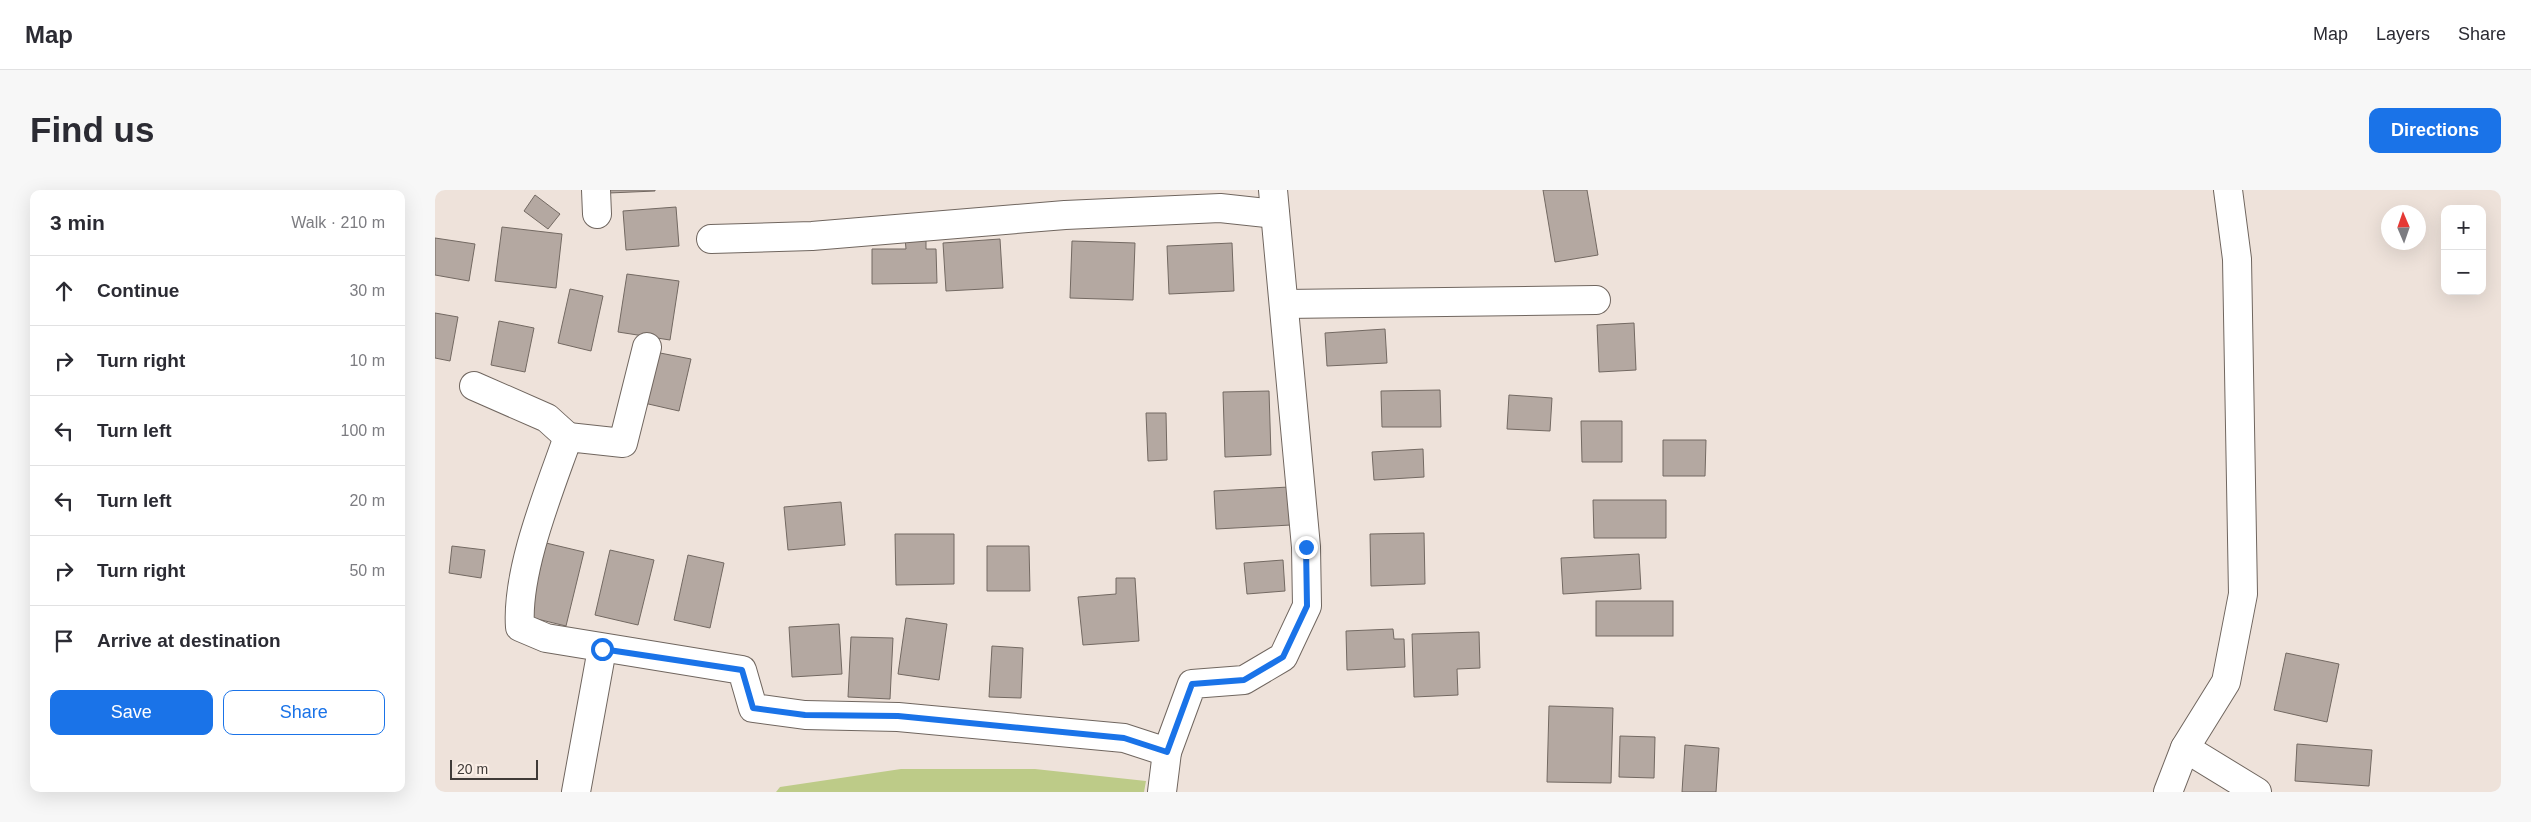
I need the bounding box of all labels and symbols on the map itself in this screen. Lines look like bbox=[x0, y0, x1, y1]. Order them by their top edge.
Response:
north arrow bbox=[2381, 205, 2426, 250]
route end bbox=[1295, 536, 1318, 559]
route start bbox=[591, 638, 614, 661]
scale bar bbox=[450, 757, 537, 780]

